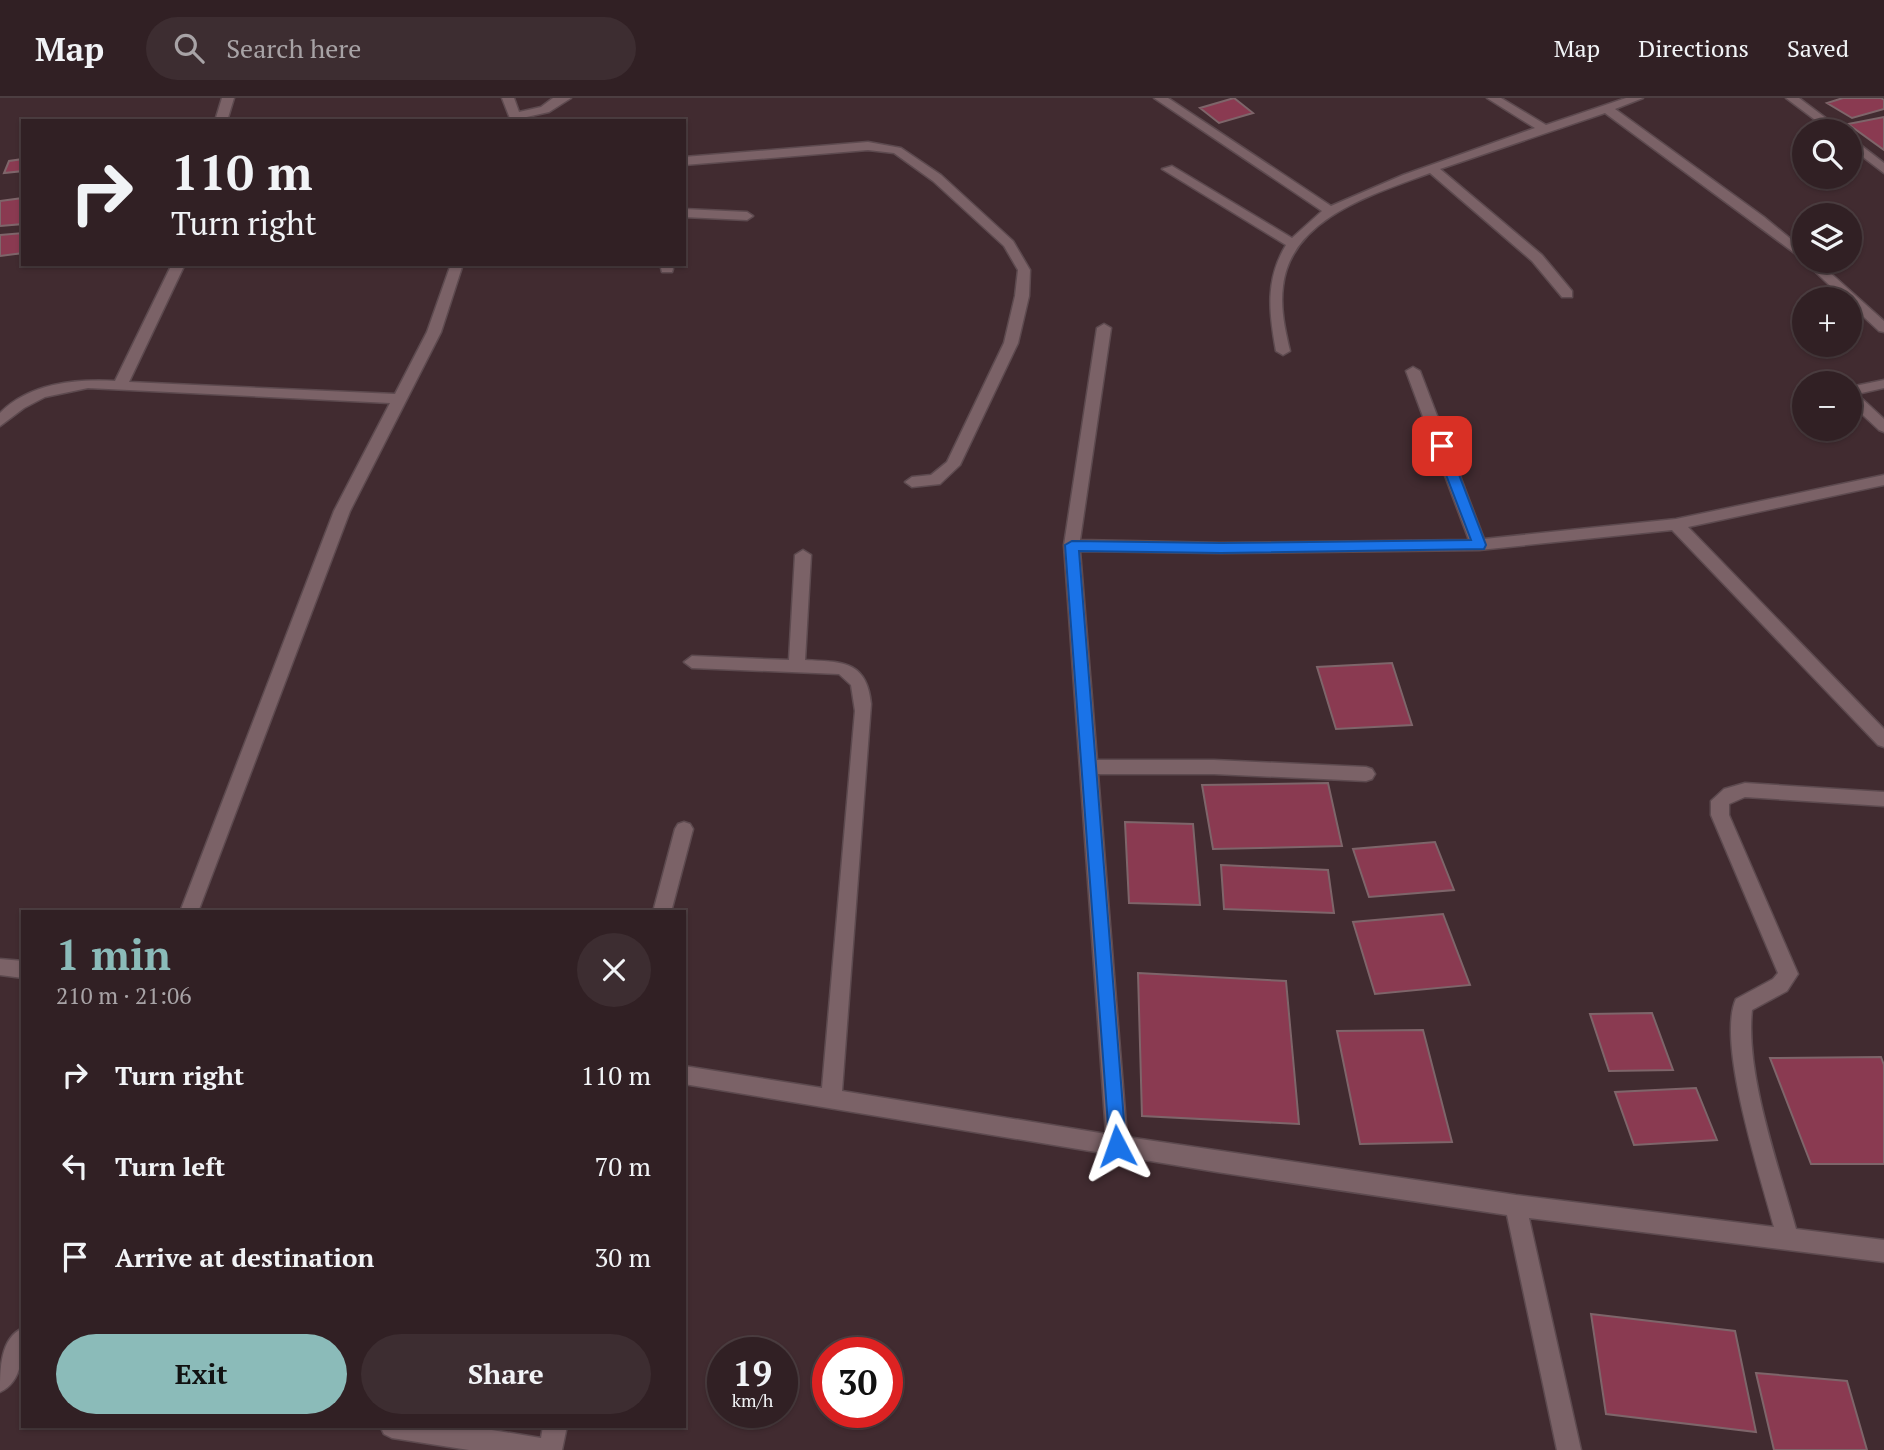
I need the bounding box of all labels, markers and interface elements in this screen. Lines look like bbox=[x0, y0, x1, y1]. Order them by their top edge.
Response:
search box bbox=[146, 17, 636, 80]
text: Map bbox=[35, 27, 104, 70]
icon: search bbox=[170, 29, 208, 67]
text: Search here bbox=[226, 31, 361, 65]
text: Map bbox=[1554, 32, 1600, 64]
text: Directions bbox=[1638, 32, 1749, 64]
text: Saved bbox=[1787, 32, 1849, 64]
map controls bbox=[1792, 119, 1862, 441]
button: search bbox=[1792, 119, 1862, 189]
text: 110 m bbox=[171, 139, 313, 204]
icon: right bbox=[56, 147, 147, 238]
text: Turn right bbox=[171, 202, 317, 244]
button: layers bbox=[1792, 203, 1862, 273]
button: + bbox=[1792, 287, 1862, 357]
button: − bbox=[1792, 371, 1862, 441]
pin bbox=[1412, 416, 1472, 476]
icon: arrive bbox=[1423, 427, 1461, 465]
text: 1 min bbox=[56, 926, 171, 982]
button: close bbox=[577, 933, 651, 1007]
text: 210 m · 21:06 bbox=[56, 980, 191, 1011]
icon: right bbox=[56, 1056, 94, 1094]
text: Turn right bbox=[115, 1058, 244, 1092]
text: 110 m bbox=[581, 1058, 651, 1092]
position arrow bbox=[1080, 1109, 1154, 1183]
icon: left bbox=[56, 1147, 94, 1185]
text: Turn left bbox=[115, 1149, 225, 1183]
text: 70 m bbox=[595, 1149, 651, 1183]
icon: arrive bbox=[56, 1238, 94, 1276]
text: Arrive at destination bbox=[115, 1240, 374, 1274]
text: 30 m bbox=[595, 1240, 651, 1274]
button: Exit bbox=[56, 1334, 347, 1414]
button: Share bbox=[361, 1334, 651, 1414]
speed limit sign: 30 bbox=[812, 1337, 903, 1428]
text: 19 bbox=[733, 1350, 772, 1396]
text: km/h bbox=[732, 1388, 773, 1412]

